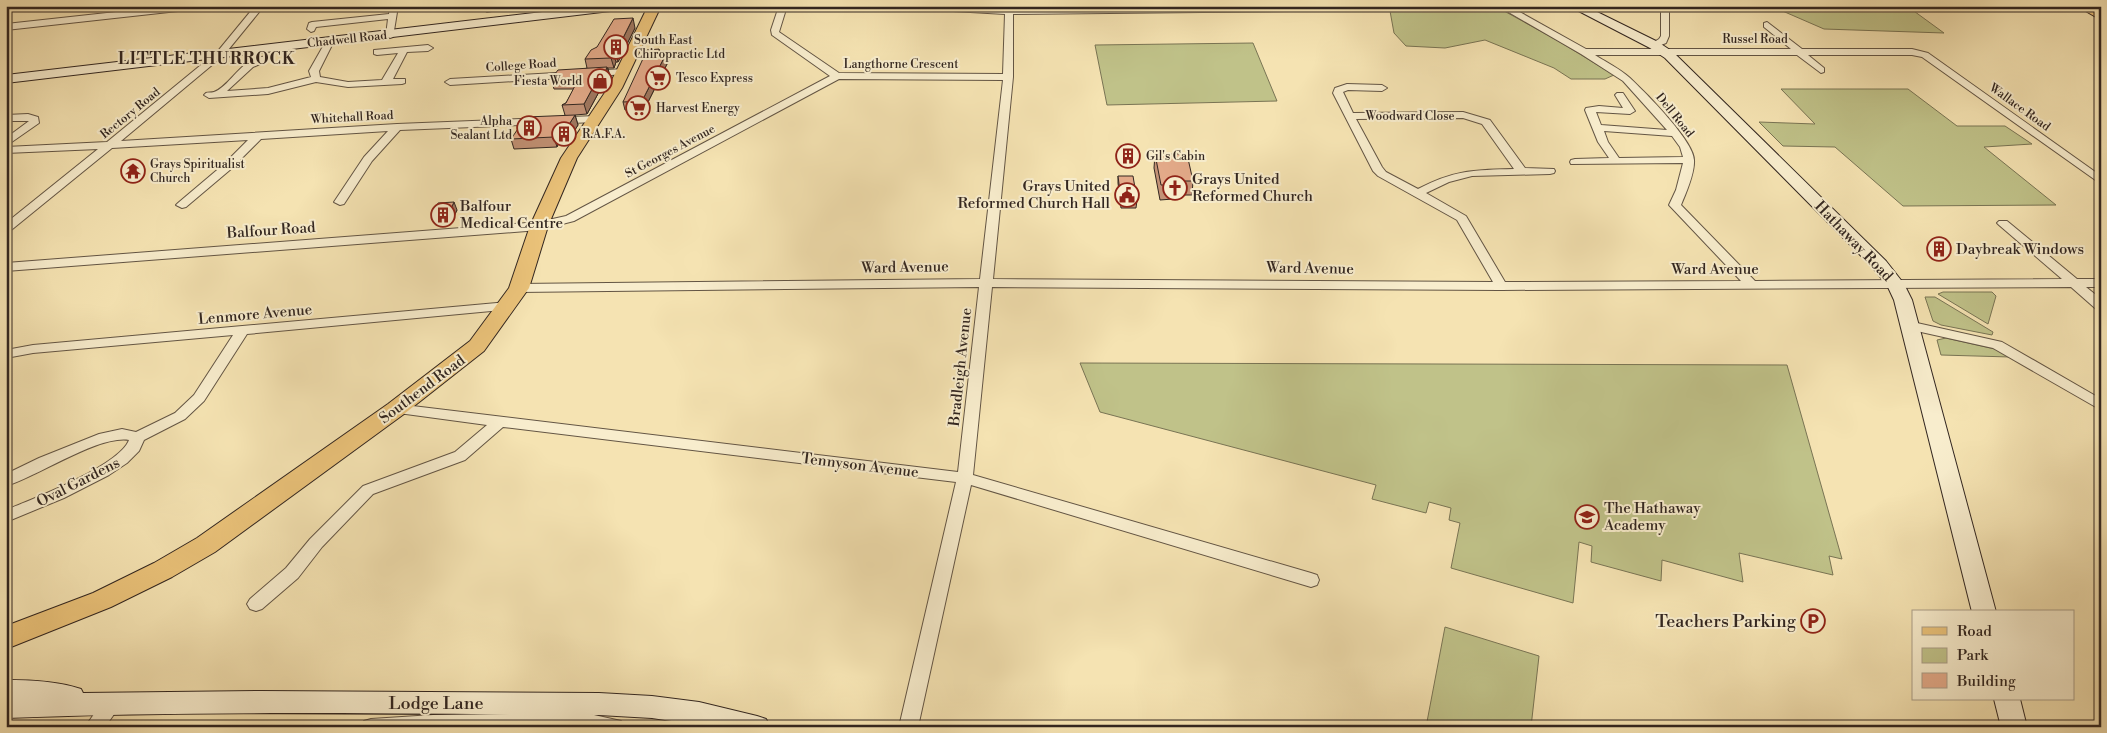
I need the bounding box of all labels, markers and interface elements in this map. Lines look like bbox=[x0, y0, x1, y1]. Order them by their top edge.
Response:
street label: Chadwell Road bbox=[306, 28, 388, 51]
street label: Russel Road bbox=[1722, 32, 1788, 47]
place label: South East Chiropractic Ltd bbox=[634, 33, 725, 62]
building icon: South East Chiropractic Ltd bbox=[603, 34, 629, 60]
district label: LITTLE THURROCK bbox=[118, 49, 296, 69]
street label: College Road bbox=[485, 56, 557, 75]
street label: Langthorne Crescent bbox=[844, 57, 959, 72]
supermarket icon: Tesco Express bbox=[645, 65, 671, 91]
shop icon: Fiesta World bbox=[587, 68, 613, 94]
place label: Tesco Express bbox=[676, 71, 753, 86]
place label: Fiesta World bbox=[514, 74, 582, 89]
street label: Wallace Road bbox=[1985, 80, 2053, 135]
street label: Rectory Road bbox=[97, 85, 164, 142]
street label: Dell Road bbox=[1652, 90, 1697, 141]
supermarket icon: Harvest Energy bbox=[625, 95, 651, 121]
place label: Harvest Energy bbox=[656, 101, 740, 116]
street label: Whitehall Road bbox=[309, 108, 394, 127]
street label: Woodward Close bbox=[1364, 109, 1455, 124]
place label: Alpha Sealant Ltd bbox=[450, 114, 513, 143]
building icon: Alpha Sealant Ltd bbox=[516, 115, 542, 141]
building icon: R.A.F.A. bbox=[551, 121, 577, 147]
street label: St Georges Avenue bbox=[623, 121, 718, 181]
place label: R.A.F.A. bbox=[582, 127, 626, 142]
building icon: Gil's Cabin bbox=[1115, 143, 1141, 169]
place label: Gil's Cabin bbox=[1146, 149, 1205, 164]
place label: Grays Spiritualist Church bbox=[150, 157, 246, 186]
temple icon: Grays Spiritualist Church bbox=[120, 158, 146, 184]
place label: Grays United Reformed Church bbox=[1192, 170, 1313, 206]
church icon: Grays United Reformed Church bbox=[1162, 175, 1188, 201]
place label: Grays United Reformed Church Hall bbox=[957, 177, 1111, 213]
public building icon: Grays United Reformed Church Hall bbox=[1114, 182, 1140, 208]
place label: Balfour Medical Centre bbox=[459, 197, 563, 233]
street label: Hathaway Road bbox=[1810, 197, 1897, 286]
building icon: Balfour Medical Centre bbox=[430, 202, 456, 228]
street label: Balfour Road bbox=[225, 218, 317, 243]
building icon: Daybreak Windows bbox=[1926, 236, 1952, 262]
place label: Daybreak Windows bbox=[1956, 240, 2084, 259]
street label: Ward Avenue bbox=[860, 257, 949, 278]
street label: Ward Avenue bbox=[1265, 258, 1354, 279]
street label: Ward Avenue bbox=[1670, 260, 1759, 279]
street label: Lenmore Avenue bbox=[197, 300, 313, 329]
street label: Bradleigh Avenue bbox=[945, 307, 976, 428]
street label: Southend Road bbox=[375, 351, 470, 428]
street label: Tennyson Avenue bbox=[800, 449, 920, 482]
street label: Oval Gardens bbox=[33, 453, 123, 512]
place label: The Hathaway Academy bbox=[1603, 499, 1701, 535]
school or university icon: The Hathaway Academy bbox=[1574, 504, 1600, 530]
parking icon: Teachers Parking bbox=[1800, 608, 1826, 634]
place label: Teachers Parking bbox=[1655, 610, 1797, 633]
legend bbox=[1912, 610, 2074, 700]
text: Road bbox=[1957, 622, 1992, 641]
text: Park bbox=[1957, 646, 1989, 665]
text: Building bbox=[1956, 672, 2016, 691]
street label: Lodge Lane bbox=[388, 692, 484, 715]

